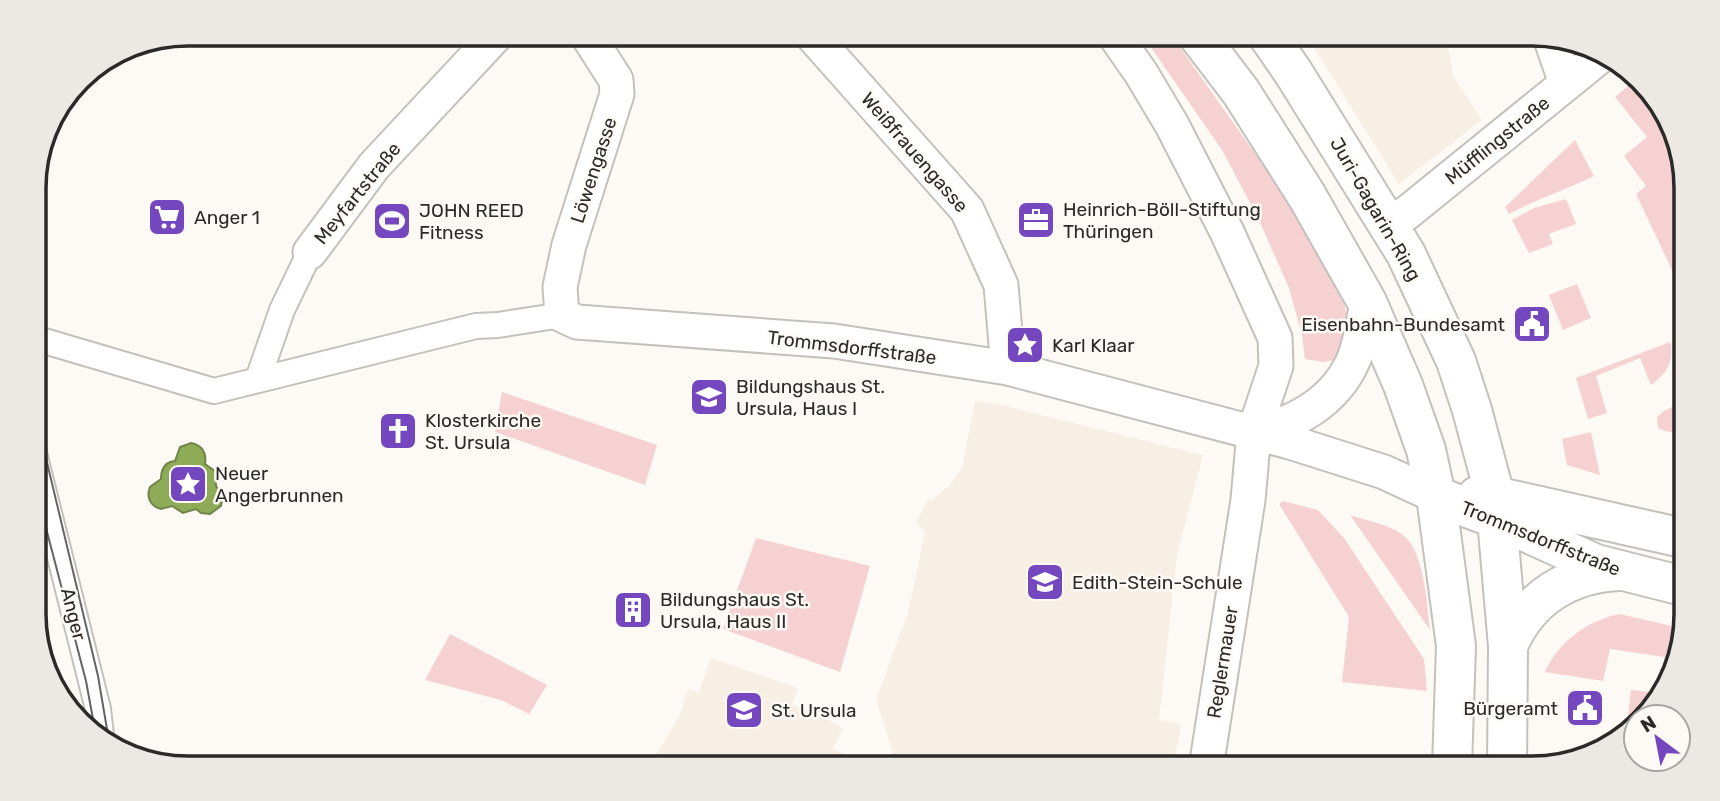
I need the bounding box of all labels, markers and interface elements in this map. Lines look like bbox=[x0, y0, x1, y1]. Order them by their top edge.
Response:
street label: Weißfrauengasse bbox=[856, 88, 973, 217]
street label: Müfflingstraße bbox=[1440, 91, 1554, 190]
street label: Löwengasse bbox=[566, 114, 621, 226]
street label: Juri-Gagarin-Ring bbox=[1325, 133, 1426, 285]
street label: Meyfartstraße bbox=[309, 138, 406, 249]
supermarket icon: Anger 1 bbox=[146, 196, 188, 238]
place label: Heinrich-Böll-Stiftung Thüringen bbox=[1063, 198, 1261, 243]
place label: JOHN REED Fitness bbox=[419, 199, 524, 244]
office icon: Heinrich-Böll-Stiftung Thüringen bbox=[1015, 199, 1057, 241]
sports icon: JOHN REED Fitness bbox=[371, 200, 413, 242]
place label: Anger 1 bbox=[194, 206, 260, 229]
public building icon: Eisenbahn-Bundesamt bbox=[1511, 303, 1553, 345]
place label: Eisenbahn-Bundesamt bbox=[1301, 313, 1506, 336]
place icon: Karl Klaar bbox=[1004, 324, 1046, 366]
street label: Trommsdorffstraße bbox=[766, 326, 938, 369]
place label: Karl Klaar bbox=[1052, 334, 1135, 357]
place label: Bildungshaus St. Ursula, Haus I bbox=[736, 375, 885, 420]
school or university icon: Bildungshaus St. Ursula, Haus I bbox=[688, 376, 730, 418]
place label: Klosterkirche St. Ursula bbox=[425, 409, 541, 454]
church icon: Klosterkirche St. Ursula bbox=[377, 410, 419, 452]
place label: Neuer Angerbrunnen bbox=[215, 462, 344, 507]
place icon: Neuer Angerbrunnen bbox=[167, 463, 209, 505]
street label: Trommsdorffstraße bbox=[1458, 496, 1624, 581]
school or university icon: Edith-Stein-Schule bbox=[1024, 561, 1066, 603]
place label: Edith-Stein-Schule bbox=[1072, 571, 1243, 594]
street label: Anger bbox=[56, 585, 91, 644]
place label: Bildungshaus St. Ursula, Haus II bbox=[660, 588, 809, 633]
building icon: Bildungshaus St. Ursula, Haus II bbox=[612, 589, 654, 631]
street label: Reglermauer bbox=[1202, 603, 1243, 720]
public building icon: Bürgeramt bbox=[1564, 687, 1606, 729]
school or university icon: St. Ursula bbox=[723, 689, 765, 731]
place label: Bürgeramt bbox=[1463, 697, 1559, 720]
place label: St. Ursula bbox=[771, 699, 856, 722]
north arrow bbox=[1622, 703, 1692, 773]
text: N bbox=[1636, 711, 1660, 737]

